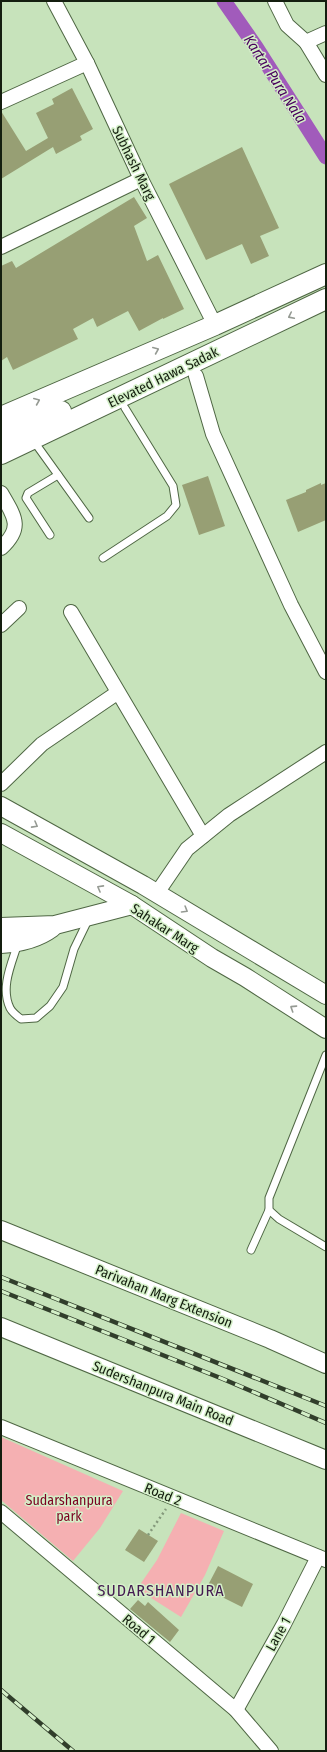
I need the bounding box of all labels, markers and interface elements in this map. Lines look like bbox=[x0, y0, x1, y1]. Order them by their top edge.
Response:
water label: Kartar Pura Nala bbox=[240, 32, 310, 127]
street label: Subhash Marg bbox=[108, 123, 159, 204]
one-way arrow bbox=[287, 311, 295, 319]
street label: Elevated Hawa Sadak bbox=[105, 343, 222, 412]
one-way arrow bbox=[153, 347, 160, 355]
one-way arrow bbox=[33, 398, 40, 406]
one-way arrow bbox=[31, 821, 38, 828]
one-way arrow bbox=[97, 885, 104, 892]
street label: Sahakar Marg bbox=[128, 900, 202, 957]
one-way arrow bbox=[181, 905, 188, 913]
one-way arrow bbox=[290, 1006, 297, 1013]
street label: Parivahan Marg Extension bbox=[93, 1261, 235, 1332]
street label: Sudershanpura Main Road bbox=[90, 1357, 236, 1430]
street label: Road 2 bbox=[142, 1479, 184, 1510]
park label: Sudarshanpura park bbox=[26, 1492, 113, 1525]
district label: SUDARSHANPURA bbox=[97, 1581, 225, 1600]
street label: Road 1 bbox=[119, 1611, 159, 1648]
street label: Lane 1 bbox=[262, 1614, 295, 1654]

